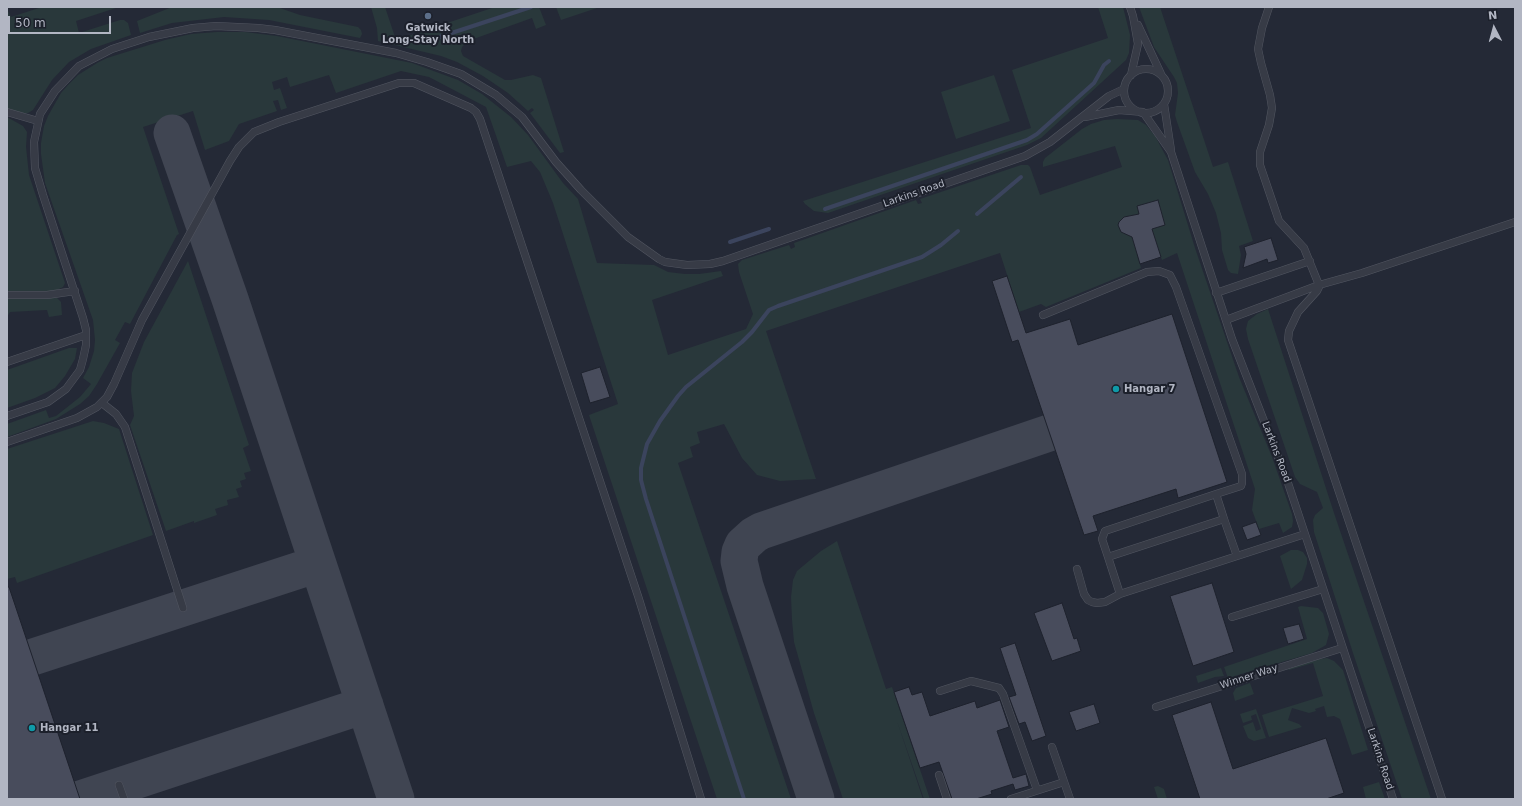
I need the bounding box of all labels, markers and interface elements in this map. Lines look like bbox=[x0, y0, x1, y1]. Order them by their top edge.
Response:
scale bar bbox=[10, 8, 113, 34]
north arrow bbox=[1474, 8, 1514, 48]
text: N bbox=[1487, 9, 1498, 23]
marker: Gatwick Long-Stay North bbox=[423, 11, 433, 21]
text: 50 m bbox=[15, 16, 46, 30]
place label: Gatwick Long-Stay North bbox=[382, 22, 474, 46]
street label: Larkins Road bbox=[882, 178, 946, 210]
place label: Hangar 7 bbox=[1124, 383, 1176, 395]
marker: Hangar 7 bbox=[1111, 384, 1121, 394]
street label: Larkins Road bbox=[1259, 420, 1293, 484]
street label: Winner Way bbox=[1219, 662, 1279, 692]
place label: Hangar 11 bbox=[40, 722, 98, 734]
marker: Hangar 11 bbox=[27, 723, 37, 733]
street label: Larkins Road bbox=[1364, 727, 1396, 791]

